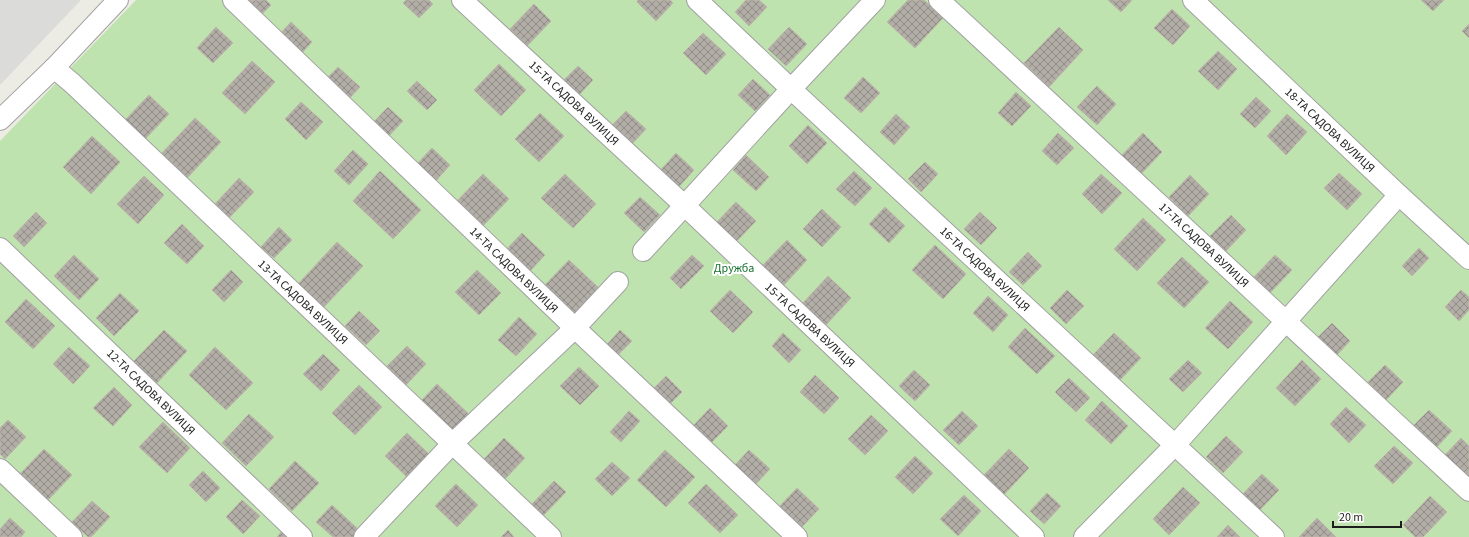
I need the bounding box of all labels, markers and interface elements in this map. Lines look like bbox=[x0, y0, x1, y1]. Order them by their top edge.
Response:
street label: 15-ТА САДОВА ВУЛИЦЯ bbox=[525, 57, 622, 150]
street label: 18-ТА САДОВА ВУЛИЦЯ bbox=[1281, 84, 1378, 177]
street label: 17-ТА САДОВА ВУЛИЦЯ bbox=[1155, 199, 1252, 292]
street label: 14-ТА САДОВА ВУЛИЦЯ bbox=[465, 223, 562, 317]
street label: 16-ТА САДОВА ВУЛИЦЯ bbox=[936, 223, 1033, 316]
street label: 13-ТА САДОВА ВУЛИЦЯ bbox=[254, 256, 351, 349]
park label: Дружба bbox=[714, 260, 754, 277]
street label: 15-ТА САДОВА ВУЛИЦЯ bbox=[761, 279, 858, 372]
street label: 12-ТА САДОВА ВУЛИЦЯ bbox=[102, 345, 199, 439]
scale bar bbox=[1333, 503, 1401, 529]
text: 20 m bbox=[1339, 509, 1363, 526]

